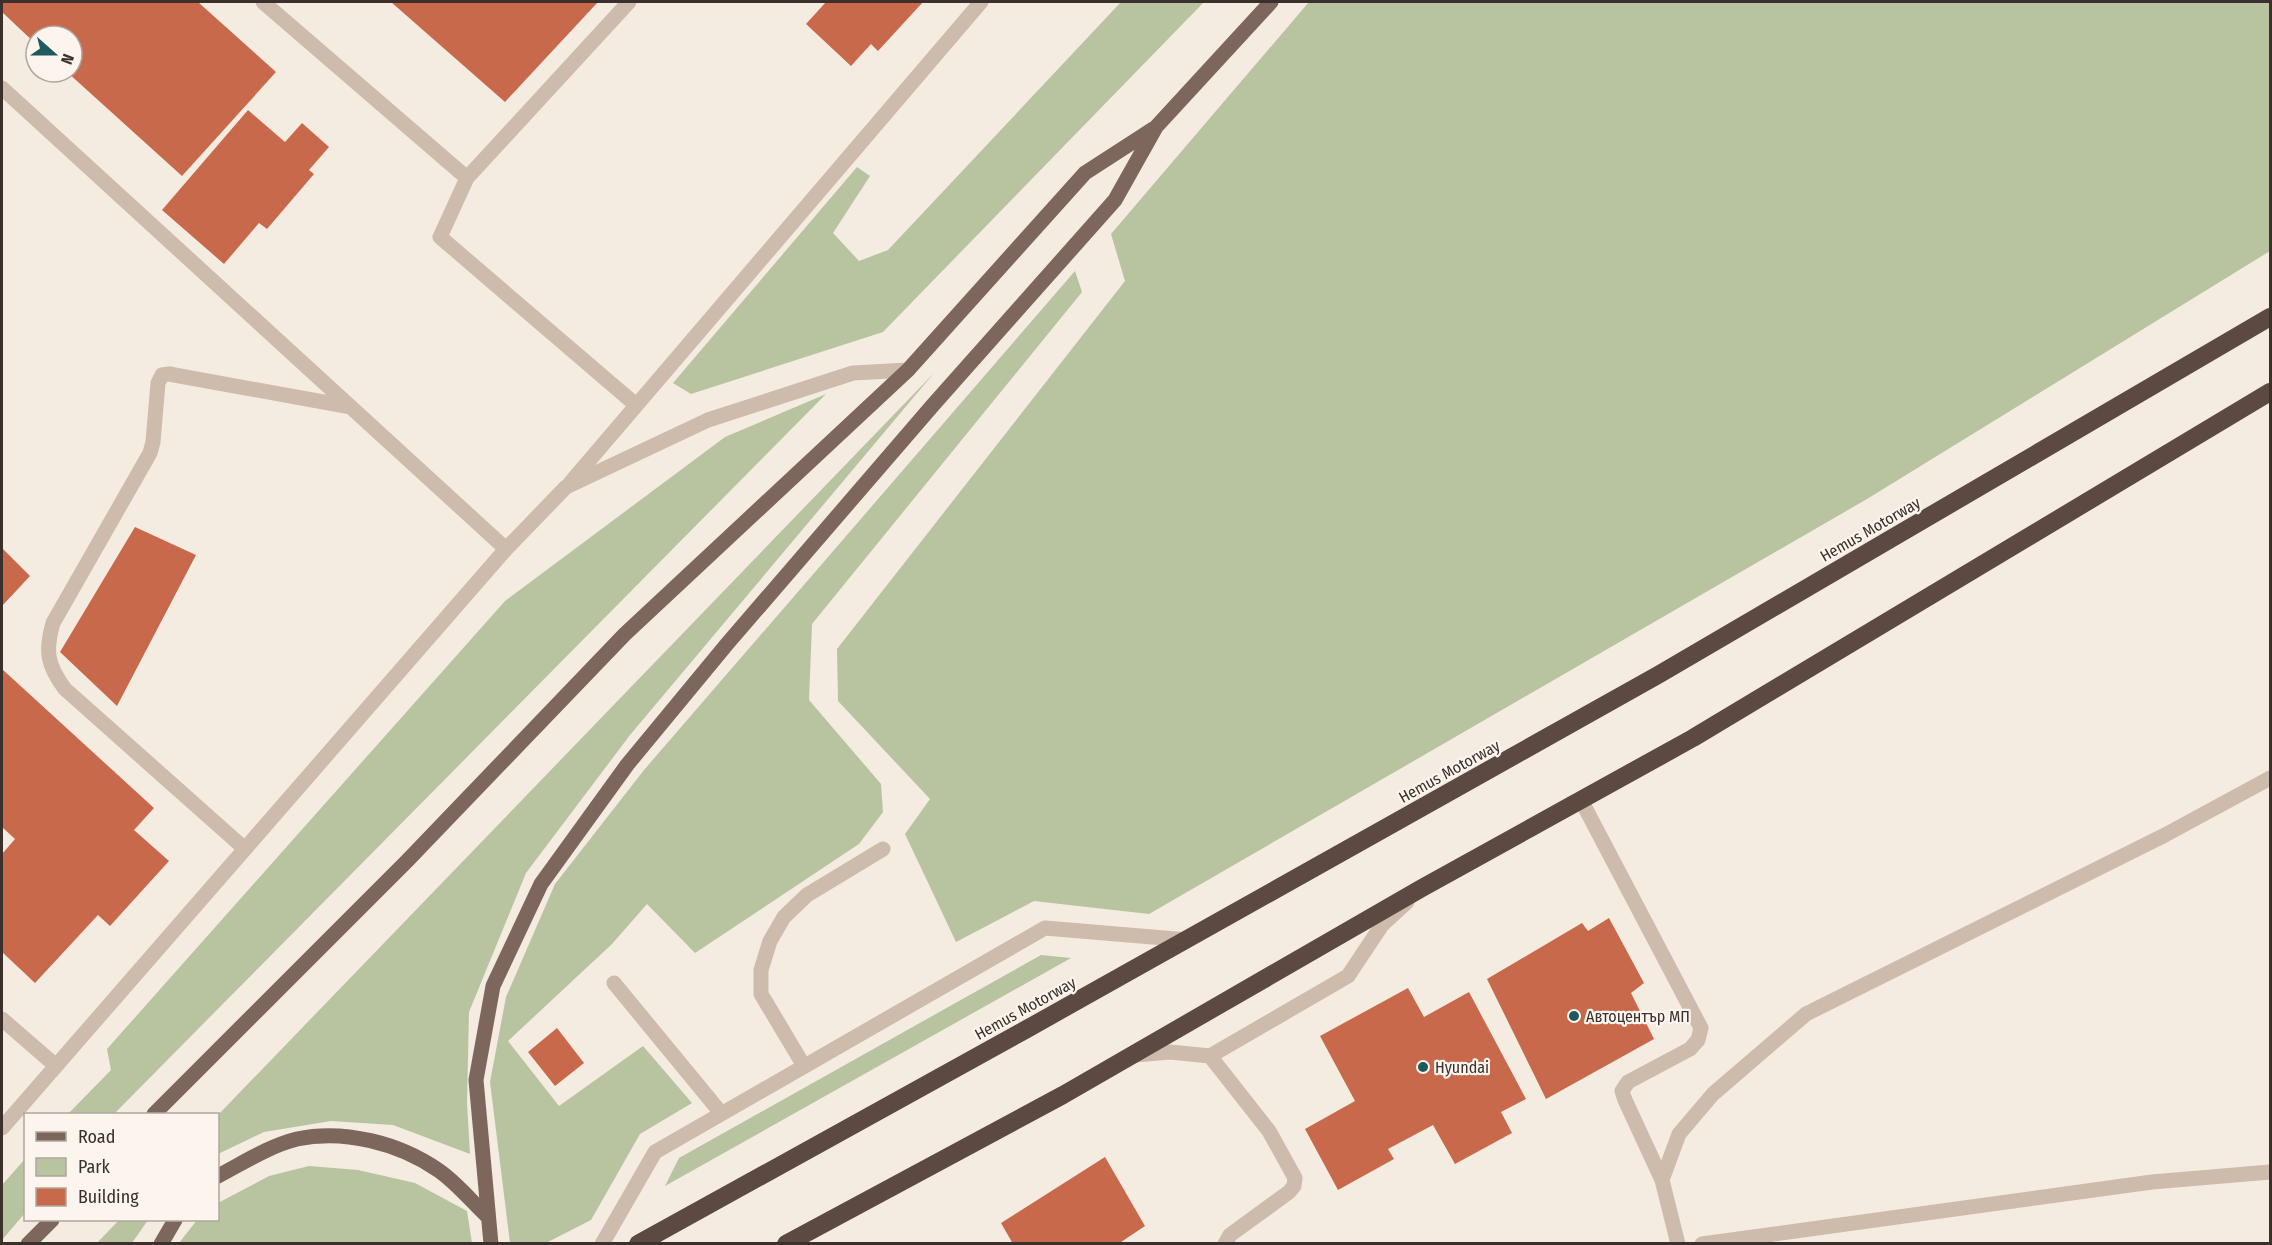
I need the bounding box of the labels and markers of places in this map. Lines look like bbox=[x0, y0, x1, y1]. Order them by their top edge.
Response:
place label: Автоцентър МП bbox=[1586, 1007, 1690, 1026]
marker: Автоцентър МП bbox=[1567, 1009, 1581, 1023]
place label: Hyundai bbox=[1435, 1058, 1489, 1077]
marker: Hyundai bbox=[1416, 1060, 1430, 1074]

